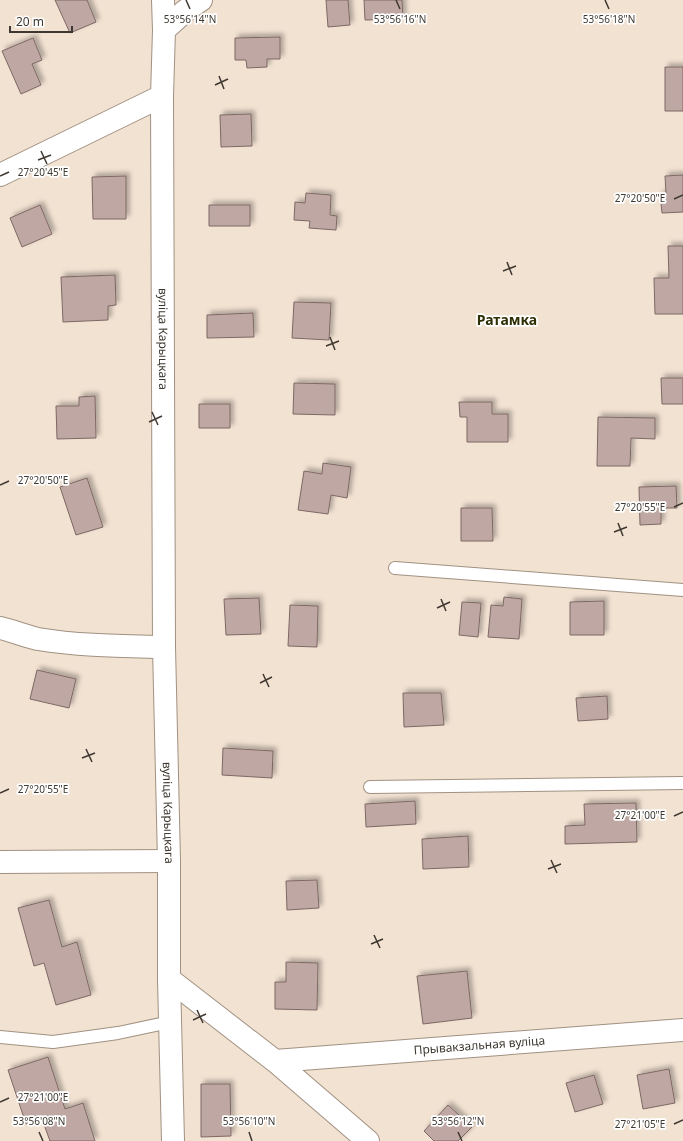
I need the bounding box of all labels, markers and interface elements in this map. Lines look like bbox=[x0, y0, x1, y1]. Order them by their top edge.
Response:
scale bar bbox=[10, 8, 72, 34]
text: 53°56'14"N bbox=[164, 12, 216, 26]
text: 53°56'16"N bbox=[374, 12, 426, 26]
text: 53°56'18"N bbox=[583, 12, 635, 26]
text: 20 m bbox=[16, 13, 44, 30]
text: 27°20'45"E bbox=[18, 165, 68, 179]
text: 27°20'50"E bbox=[615, 191, 665, 205]
street label: вуліца Карыцкага bbox=[155, 288, 172, 390]
district label: Ратамка bbox=[477, 310, 537, 329]
text: 27°20'50"E bbox=[18, 473, 68, 487]
text: 27°20'55"E bbox=[615, 500, 665, 514]
street label: вуліца Карыцкага bbox=[159, 762, 178, 864]
text: 27°20'55"E bbox=[18, 782, 68, 796]
text: 27°21'00"E bbox=[615, 808, 665, 822]
street label: Прывакзальная вуліца bbox=[413, 1032, 546, 1058]
text: 27°21'00"E bbox=[18, 1090, 68, 1104]
text: 53°56'08"N bbox=[13, 1114, 65, 1128]
text: 53°56'10"N bbox=[223, 1114, 275, 1128]
text: 53°56'12"N bbox=[432, 1114, 484, 1128]
text: 27°21'05"E bbox=[615, 1117, 665, 1131]

